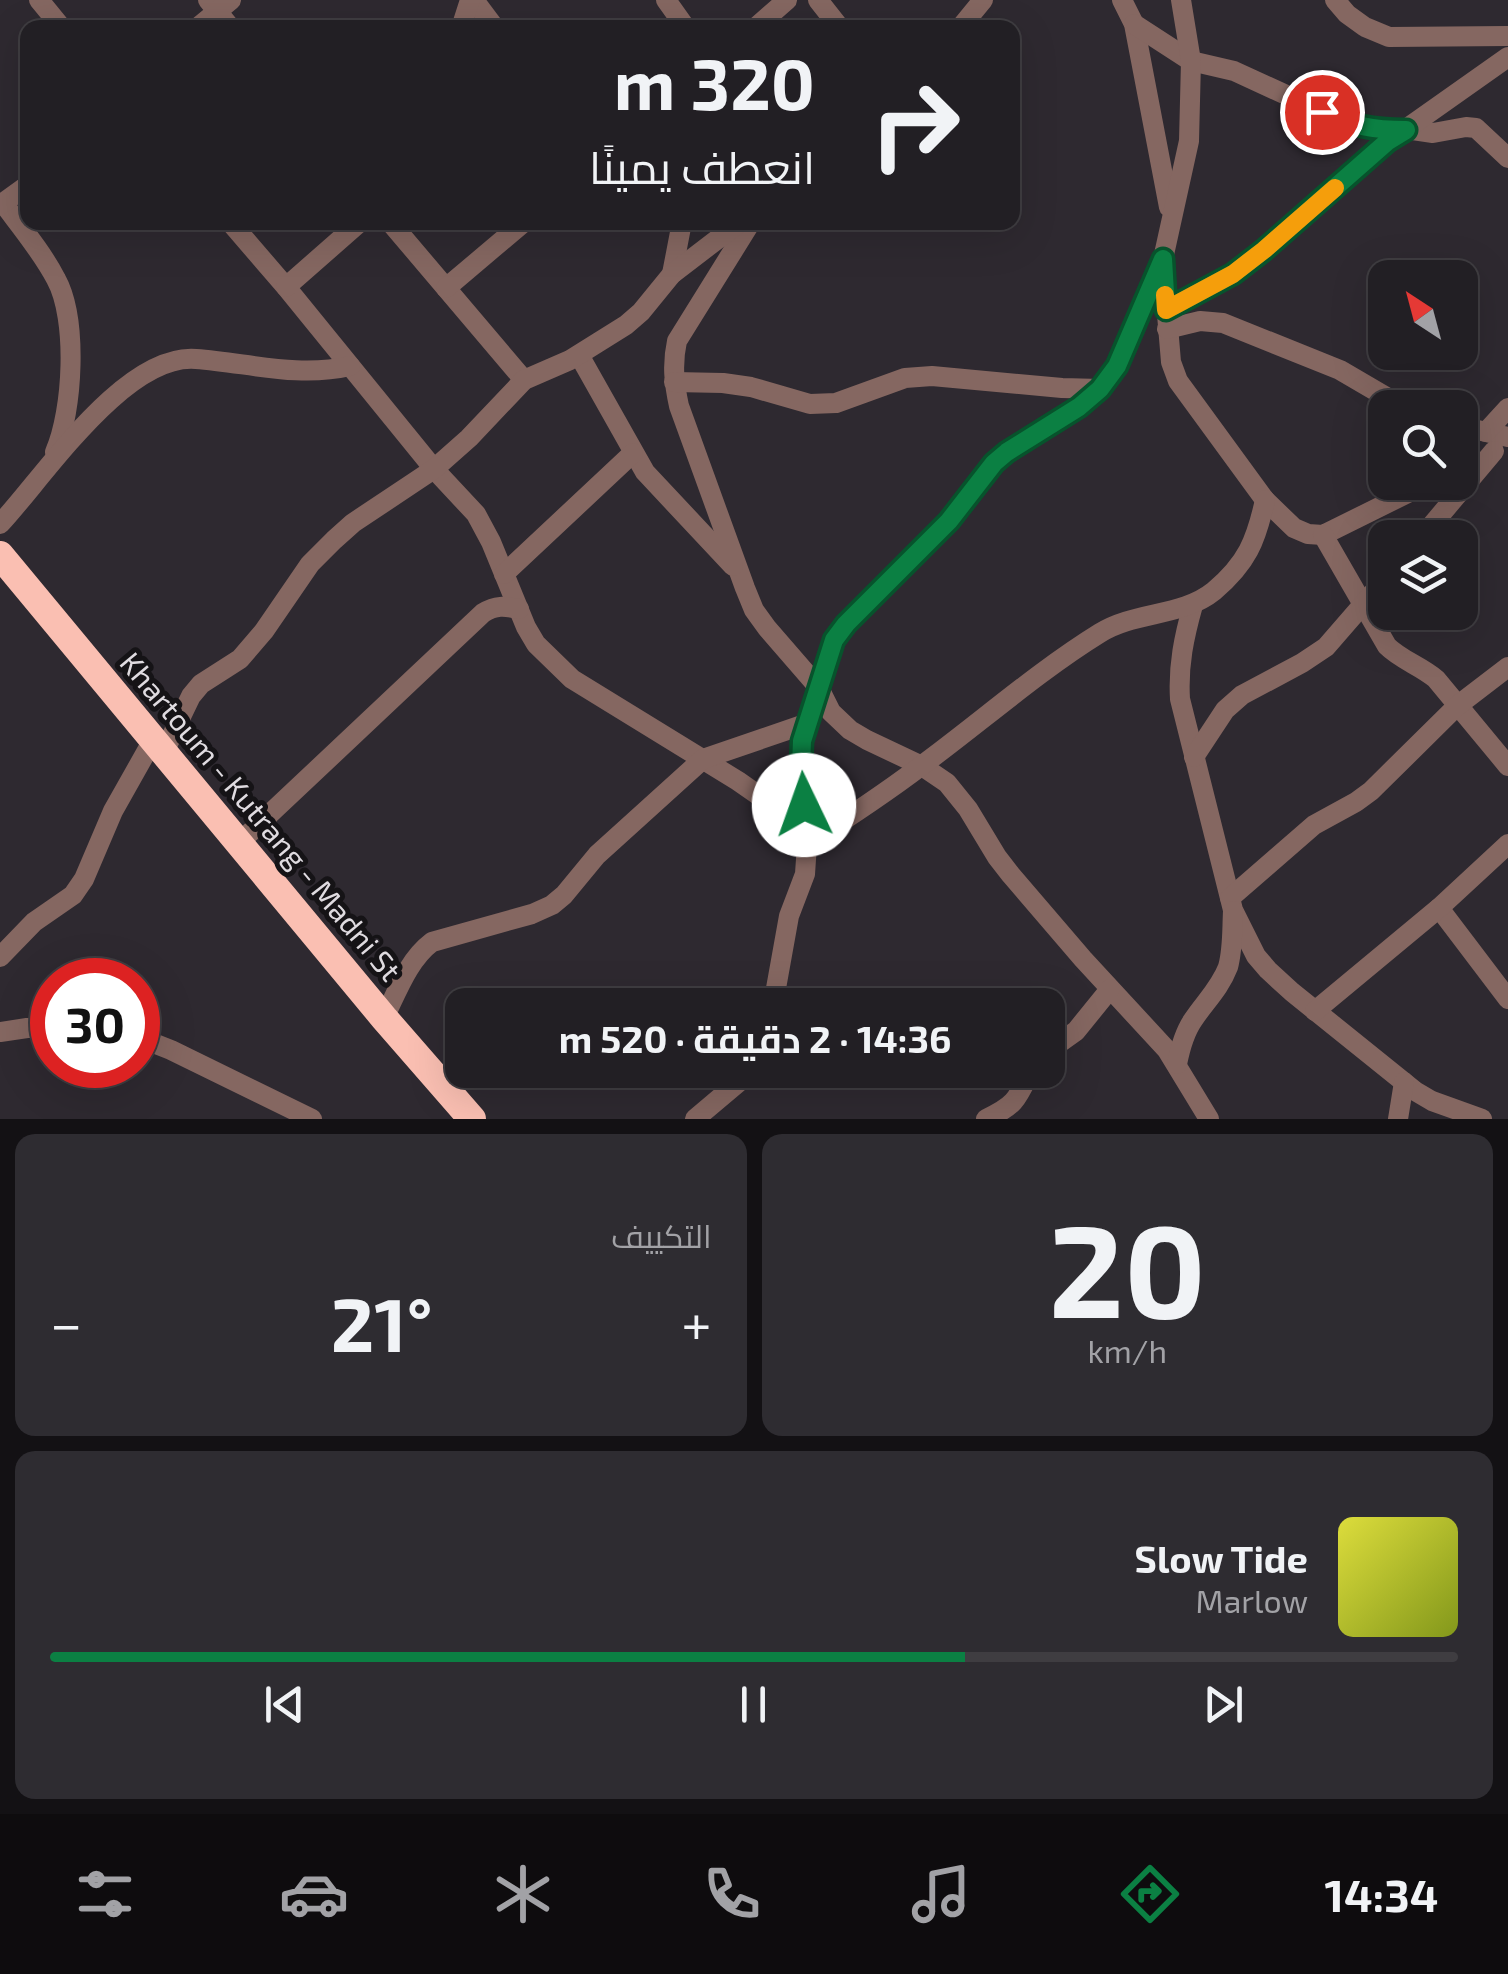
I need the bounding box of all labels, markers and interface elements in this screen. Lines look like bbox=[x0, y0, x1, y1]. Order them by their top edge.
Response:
text: 320 m bbox=[614, 40, 815, 124]
icon: right bbox=[850, 60, 980, 190]
pin bbox=[1280, 70, 1365, 155]
icon: arrive bbox=[1295, 85, 1350, 140]
text: انعطف يمينًا bbox=[589, 139, 815, 193]
north arrow bbox=[1368, 260, 1478, 370]
map controls bbox=[1368, 260, 1478, 630]
button: search bbox=[1368, 390, 1478, 500]
button: layers bbox=[1368, 520, 1478, 630]
street label: Khartoum - Kutrang - Madni St bbox=[114, 644, 410, 987]
position arrow bbox=[752, 753, 856, 857]
speed limit sign: 30 bbox=[30, 958, 160, 1088]
text: 14:36 · 2 دقيقة · 520 m bbox=[559, 1015, 951, 1061]
text: 20 bbox=[1048, 1188, 1206, 1344]
text: التكييف bbox=[611, 1216, 712, 1254]
text: 21° bbox=[331, 1277, 433, 1367]
text: − bbox=[50, 1289, 82, 1355]
text: + bbox=[681, 1289, 712, 1355]
text: km/h bbox=[1088, 1331, 1167, 1369]
text: Slow Tide bbox=[1135, 1535, 1308, 1581]
text: Marlow bbox=[1196, 1581, 1308, 1619]
icon: previous bbox=[257, 1677, 312, 1732]
icon: pause bbox=[726, 1677, 781, 1732]
icon: next bbox=[1196, 1677, 1251, 1732]
icon: filters bbox=[70, 1859, 140, 1929]
icon: car bbox=[279, 1859, 349, 1929]
icon: climate bbox=[488, 1859, 558, 1929]
icon: phone bbox=[697, 1859, 767, 1929]
icon: music bbox=[906, 1859, 976, 1929]
icon: directions bbox=[1115, 1859, 1185, 1929]
text: 14:34 bbox=[1325, 1867, 1438, 1921]

